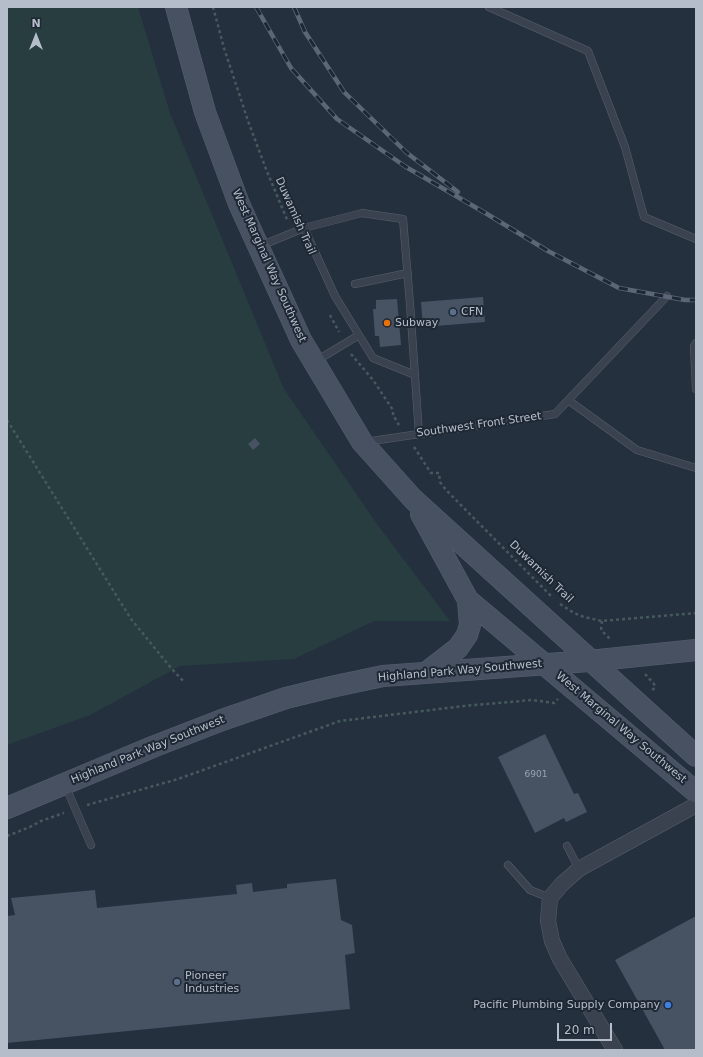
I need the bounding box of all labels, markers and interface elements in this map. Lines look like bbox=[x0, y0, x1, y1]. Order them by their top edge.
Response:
north arrow bbox=[16, 16, 56, 56]
text: N bbox=[31, 17, 41, 30]
street label: Duwamish Trail bbox=[272, 175, 318, 257]
street label: West Marginal Way Southwest bbox=[229, 187, 309, 345]
place label: CFN bbox=[461, 305, 483, 319]
marker: CFN bbox=[448, 307, 458, 317]
place label: Subway bbox=[395, 316, 438, 330]
marker: Subway bbox=[382, 318, 392, 328]
street label: Southwest Front Street bbox=[416, 410, 542, 440]
street label: Duwamish Trail bbox=[506, 538, 576, 606]
street label: Highland Park Way Southwest bbox=[377, 657, 543, 685]
street label: West Marginal Way Southwest bbox=[553, 670, 689, 786]
street label: Highland Park Way Southwest bbox=[69, 713, 227, 787]
house number: 6901 bbox=[525, 770, 547, 780]
place label: Pioneer Industries bbox=[185, 969, 239, 995]
marker: Pioneer Industries bbox=[172, 977, 182, 987]
place label: Pacific Plumbing Supply Company bbox=[473, 998, 660, 1012]
marker: Pacific Plumbing Supply Company bbox=[663, 1000, 673, 1010]
scale bar bbox=[559, 1015, 614, 1041]
text: 20 m bbox=[564, 1023, 595, 1037]

